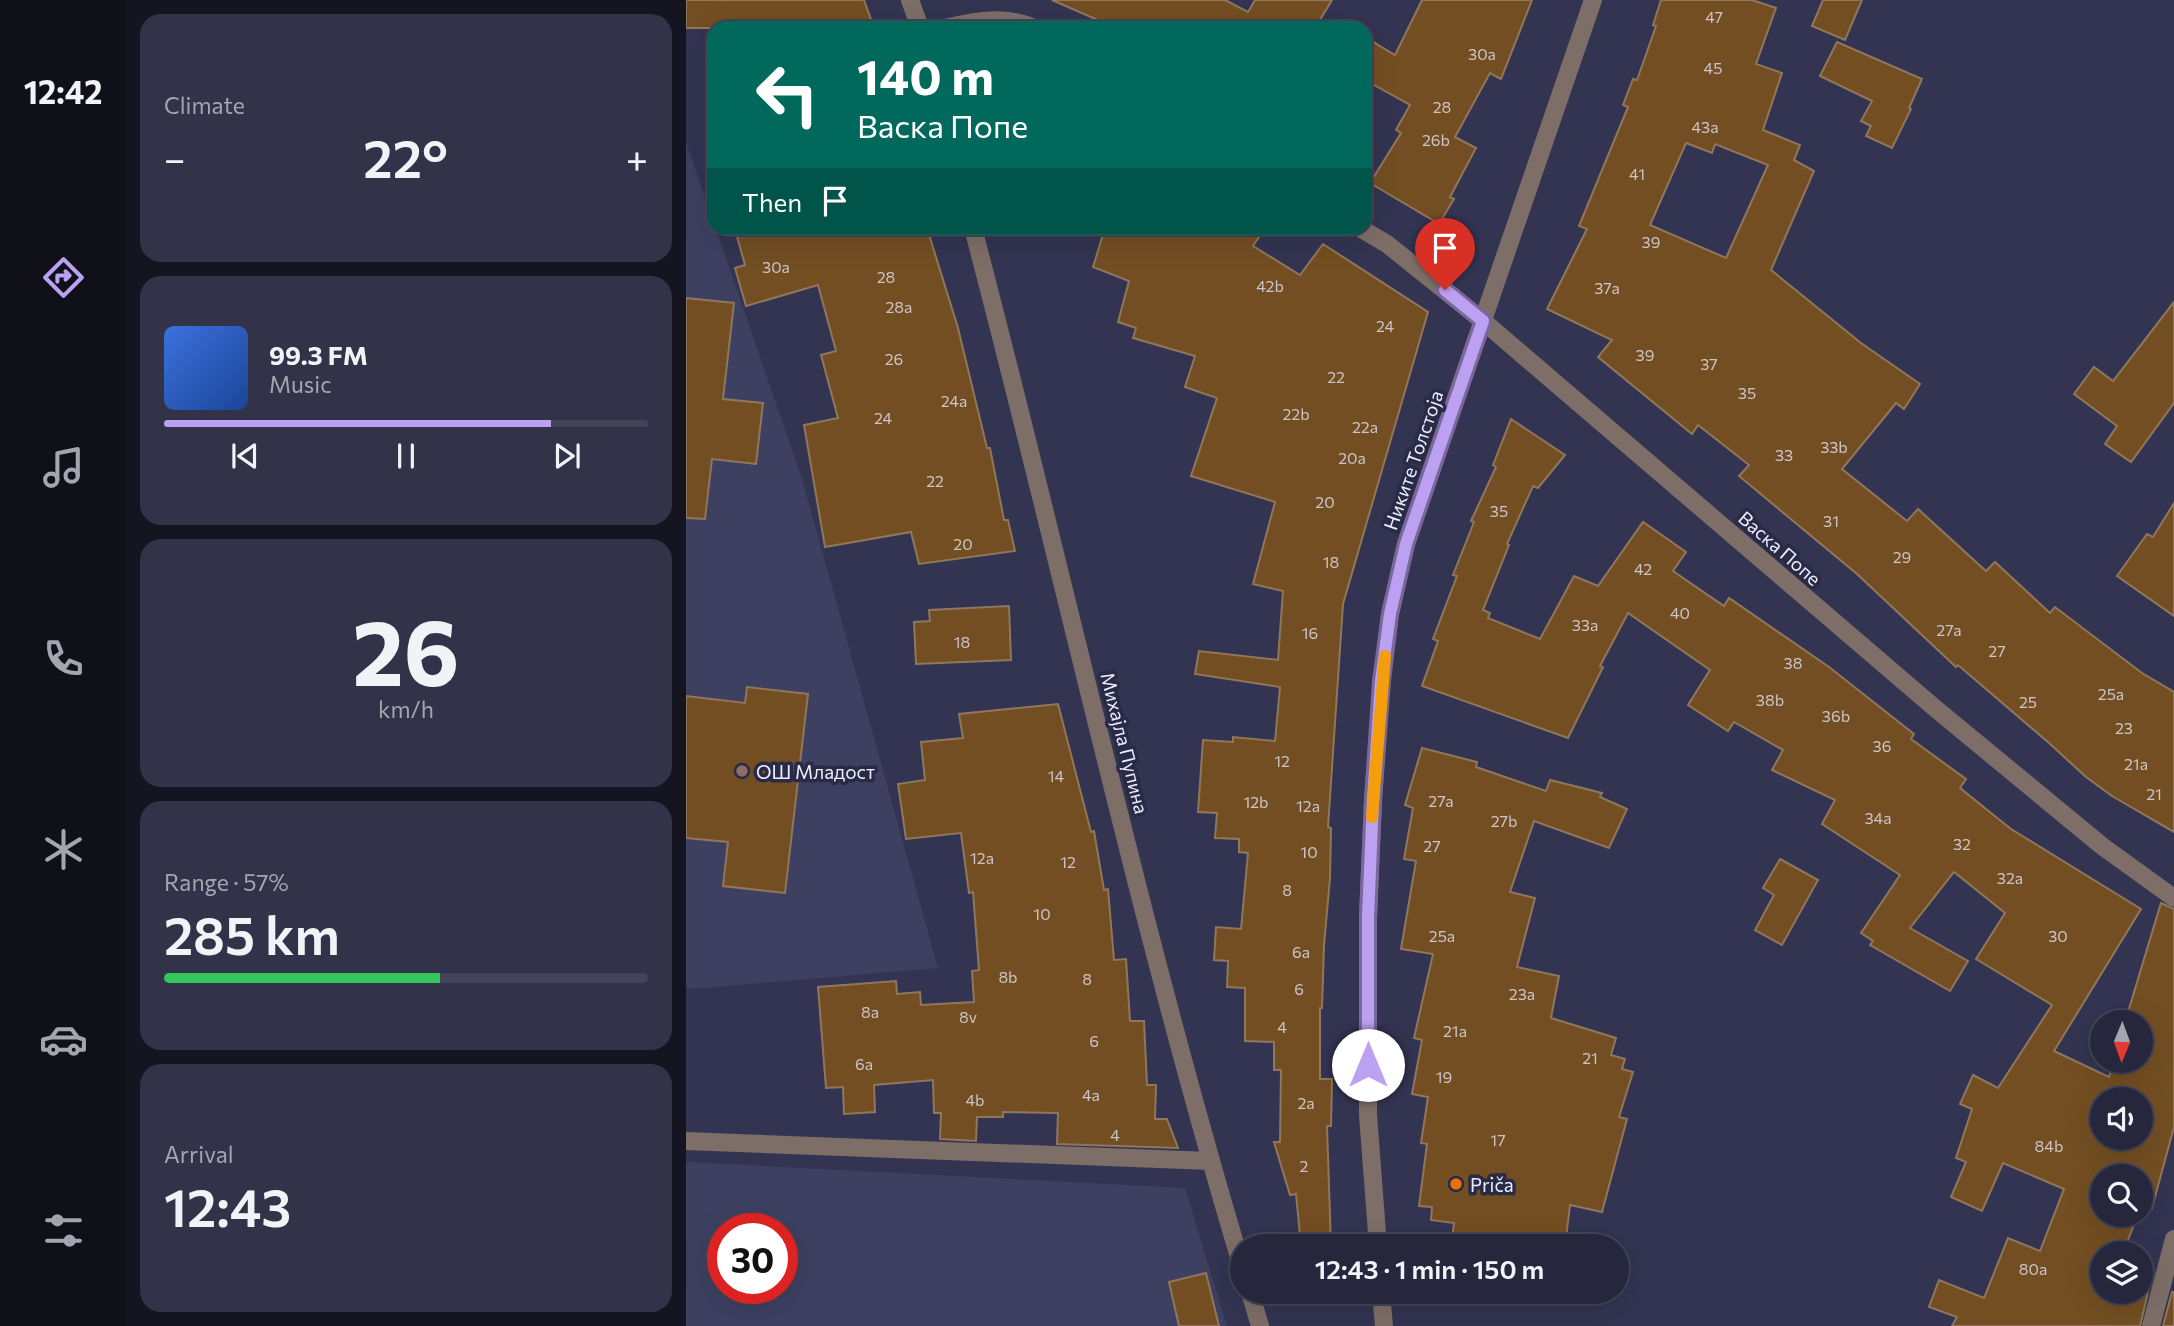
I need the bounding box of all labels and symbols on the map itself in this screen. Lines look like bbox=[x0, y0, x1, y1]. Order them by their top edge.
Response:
house number: 47 bbox=[1705, 7, 1723, 26]
house number: 30a bbox=[1468, 44, 1496, 63]
house number: 45 bbox=[1704, 58, 1722, 77]
house number: 28 bbox=[1433, 97, 1451, 116]
house number: 43a bbox=[1691, 117, 1719, 136]
house number: 26b bbox=[1422, 130, 1450, 149]
house number: 41 bbox=[1629, 164, 1645, 183]
pin bbox=[1415, 218, 1475, 290]
house number: 39 bbox=[1642, 232, 1660, 251]
house number: 30a bbox=[762, 257, 790, 276]
house number: 28 bbox=[877, 267, 895, 286]
house number: 42b bbox=[1256, 276, 1284, 295]
house number: 37a bbox=[1594, 278, 1620, 297]
house number: 28a bbox=[886, 297, 912, 316]
house number: 24 bbox=[1376, 316, 1394, 335]
house number: 39 bbox=[1636, 345, 1654, 364]
house number: 26 bbox=[885, 349, 903, 368]
house number: 37 bbox=[1700, 354, 1718, 373]
house number: 22 bbox=[1327, 367, 1345, 386]
house number: 35 bbox=[1738, 383, 1756, 402]
street label: Никите Толстоја bbox=[1378, 387, 1448, 533]
house number: 24a bbox=[941, 391, 967, 410]
house number: 22b bbox=[1282, 404, 1310, 423]
house number: 24 bbox=[874, 408, 892, 427]
house number: 22a bbox=[1352, 417, 1378, 436]
house number: 33b bbox=[1820, 437, 1848, 456]
house number: 33 bbox=[1775, 445, 1793, 464]
house number: 20a bbox=[1338, 448, 1366, 467]
house number: 22 bbox=[926, 471, 944, 490]
house number: 20 bbox=[1315, 492, 1335, 511]
house number: 35 bbox=[1490, 501, 1508, 520]
street label: Васка Попе bbox=[1734, 506, 1826, 590]
house number: 31 bbox=[1823, 511, 1839, 530]
house number: 20 bbox=[953, 534, 973, 553]
house number: 29 bbox=[1893, 547, 1911, 566]
house number: 18 bbox=[1323, 552, 1339, 571]
house number: 42 bbox=[1634, 559, 1652, 578]
house number: 40 bbox=[1670, 603, 1690, 622]
house number: 33a bbox=[1572, 615, 1598, 634]
house number: 27a bbox=[1936, 620, 1962, 639]
house number: 16 bbox=[1302, 623, 1318, 642]
house number: 18 bbox=[954, 632, 970, 651]
house number: 27 bbox=[1988, 641, 2006, 660]
house number: 38 bbox=[1784, 653, 1802, 672]
street label: Михајла Пупина bbox=[1096, 670, 1154, 816]
house number: 25a bbox=[2098, 684, 2124, 703]
house number: 38b bbox=[1756, 690, 1784, 709]
house number: 25 bbox=[2019, 692, 2037, 711]
house number: 36b bbox=[1822, 706, 1850, 725]
house number: 23 bbox=[2115, 718, 2133, 737]
house number: 36 bbox=[1873, 736, 1891, 755]
house number: 12 bbox=[1274, 751, 1290, 770]
house number: 21a bbox=[2124, 754, 2148, 773]
place label: ОШ Младост bbox=[756, 760, 875, 783]
marker: ОШ Младост bbox=[734, 763, 750, 779]
house number: 14 bbox=[1048, 766, 1065, 785]
house number: 21 bbox=[2146, 784, 2162, 803]
house number: 27a bbox=[1428, 791, 1454, 810]
house number: 12b bbox=[1243, 792, 1269, 811]
house number: 12a bbox=[1296, 796, 1320, 815]
house number: 34a bbox=[1864, 808, 1892, 827]
house number: 27b bbox=[1491, 811, 1517, 830]
house number: 32 bbox=[1953, 834, 1971, 853]
house number: 27 bbox=[1423, 836, 1441, 855]
house number: 10 bbox=[1300, 842, 1318, 861]
house number: 12a bbox=[970, 848, 994, 867]
house number: 12 bbox=[1060, 852, 1076, 871]
house number: 32a bbox=[1997, 868, 2023, 887]
house number: 8 bbox=[1282, 880, 1292, 899]
house number: 10 bbox=[1033, 904, 1051, 923]
house number: 25a bbox=[1429, 926, 1455, 945]
house number: 30 bbox=[2048, 926, 2068, 945]
house number: 6a bbox=[1292, 942, 1310, 961]
house number: 8b bbox=[998, 967, 1018, 986]
house number: 8 bbox=[1082, 969, 1092, 988]
house number: 6 bbox=[1294, 979, 1304, 998]
house number: 23a bbox=[1509, 984, 1535, 1003]
house number: 8a bbox=[861, 1002, 879, 1021]
house number: 8v bbox=[959, 1007, 977, 1026]
north arrow bbox=[2090, 1010, 2152, 1073]
house number: 4 bbox=[1277, 1017, 1287, 1036]
house number: 21a bbox=[1443, 1021, 1467, 1040]
position arrow bbox=[1331, 1028, 1405, 1102]
house number: 6 bbox=[1089, 1031, 1099, 1050]
house number: 21 bbox=[1582, 1048, 1598, 1067]
house number: 6a bbox=[855, 1054, 873, 1073]
house number: 19 bbox=[1436, 1067, 1452, 1086]
house number: 4a bbox=[1082, 1085, 1100, 1104]
house number: 4b bbox=[965, 1090, 985, 1109]
house number: 2a bbox=[1297, 1093, 1315, 1112]
house number: 4 bbox=[1110, 1125, 1120, 1144]
house number: 17 bbox=[1490, 1130, 1506, 1149]
house number: 84b bbox=[2035, 1136, 2063, 1155]
house number: 2 bbox=[1300, 1156, 1309, 1175]
place label: Priča bbox=[1470, 1173, 1514, 1196]
marker: Priča bbox=[1448, 1176, 1464, 1192]
speed limit sign: 30 bbox=[707, 1213, 798, 1304]
house number: 80a bbox=[2019, 1259, 2047, 1278]

